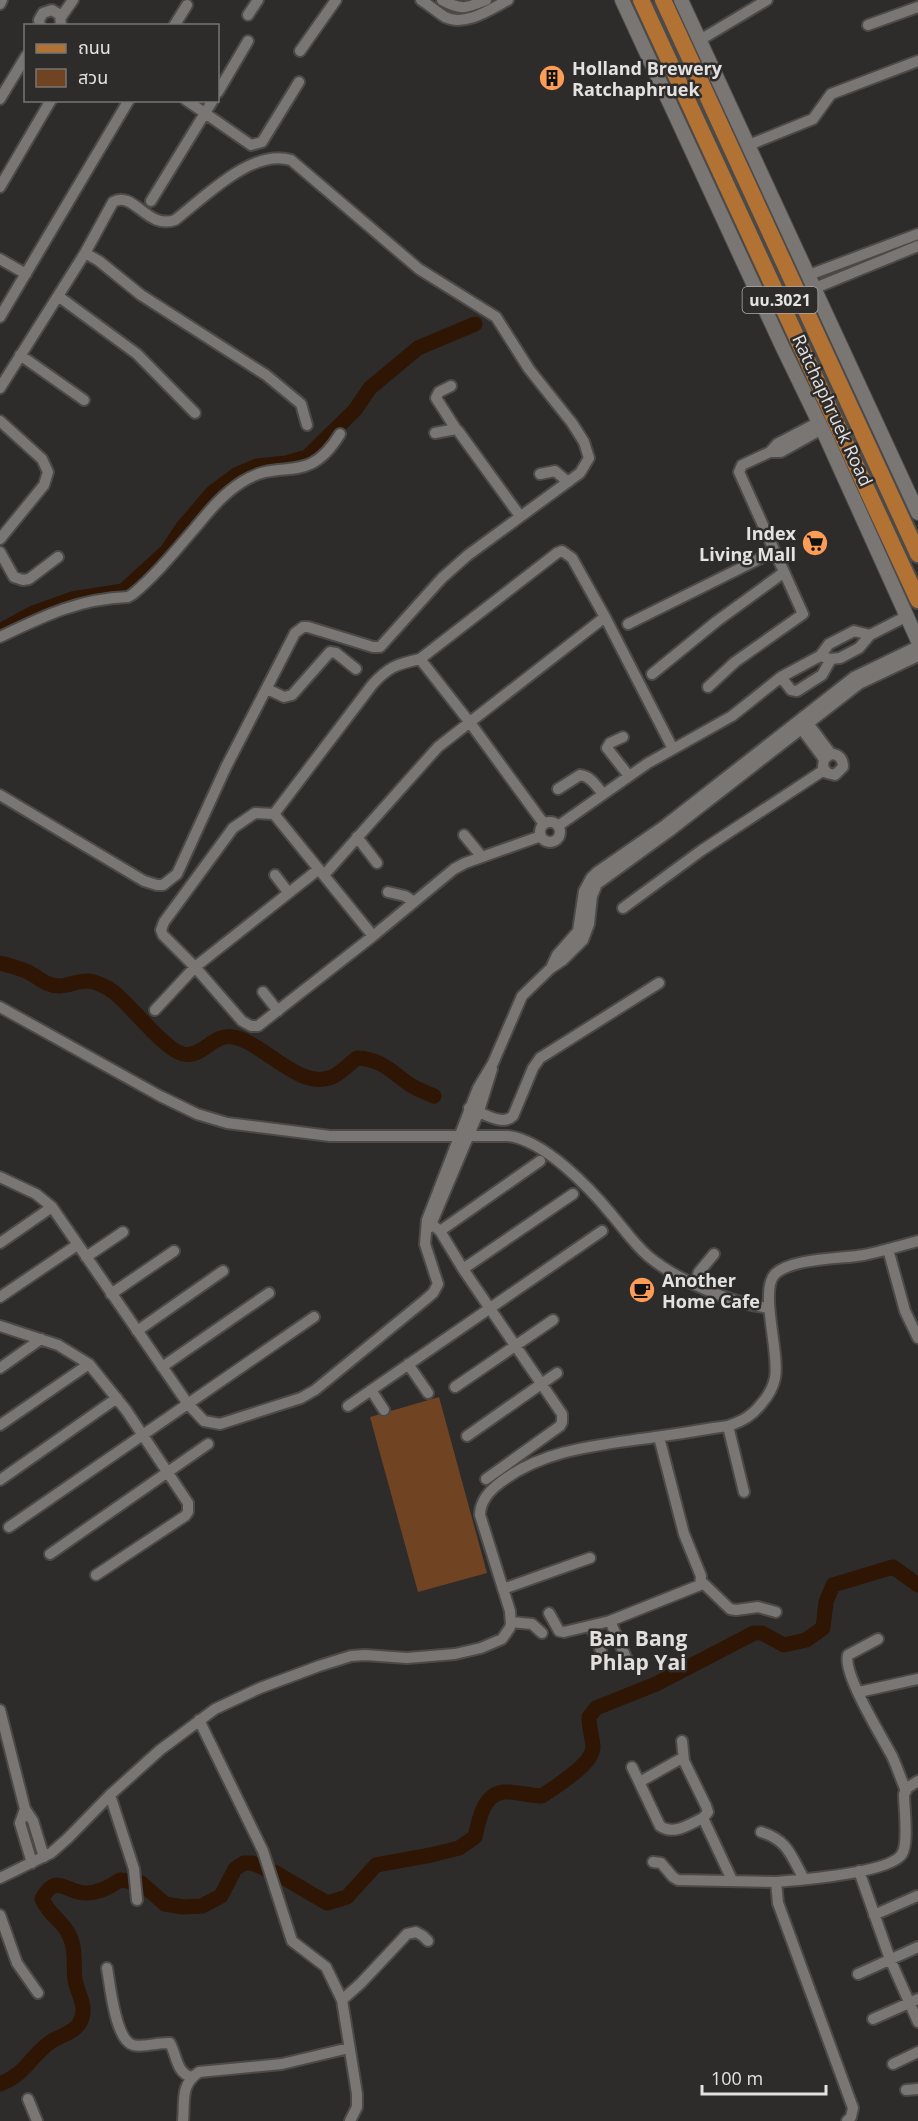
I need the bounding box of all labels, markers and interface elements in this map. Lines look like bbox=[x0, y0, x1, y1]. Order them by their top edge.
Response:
legend bbox=[24, 24, 219, 102]
text: ถนน bbox=[78, 35, 111, 59]
place label: Holland Brewery Ratchaphruek bbox=[572, 56, 723, 101]
building icon: Holland Brewery Ratchaphruek bbox=[537, 63, 567, 93]
text: สวน bbox=[78, 65, 108, 89]
road number: นบ.3021 bbox=[742, 287, 818, 313]
street label: Ratchaphruek Road bbox=[787, 330, 879, 490]
place label: Index Living Mall bbox=[699, 521, 797, 566]
supermarket icon: Index Living Mall bbox=[800, 528, 830, 558]
place label: Another Home Cafe bbox=[662, 1268, 760, 1313]
cafe icon: Another Home Cafe bbox=[627, 1275, 657, 1305]
district label: Ban Bang Phlap Yai bbox=[589, 1624, 687, 1676]
scale bar bbox=[702, 2058, 826, 2096]
text: 100 m bbox=[711, 2066, 763, 2090]

